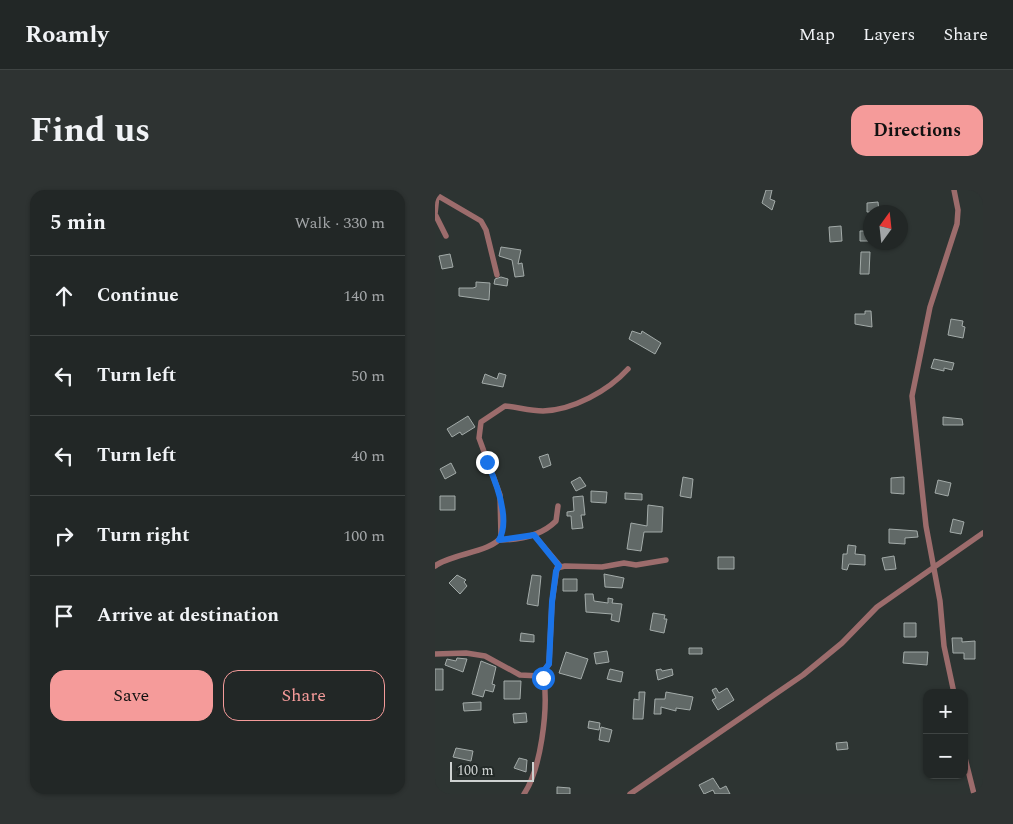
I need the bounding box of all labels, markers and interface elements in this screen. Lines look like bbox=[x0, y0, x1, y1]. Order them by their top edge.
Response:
text: Roamly bbox=[25, 17, 109, 53]
text: Map bbox=[799, 21, 835, 48]
text: Layers bbox=[863, 21, 915, 48]
text: Share bbox=[943, 21, 988, 48]
text: Find us bbox=[30, 104, 150, 157]
button: Directions bbox=[851, 105, 983, 156]
north arrow bbox=[863, 205, 908, 250]
text: 5 min bbox=[50, 207, 106, 239]
text: Walk · 330 m bbox=[294, 211, 385, 235]
text: Continue bbox=[97, 281, 179, 310]
icon: ahead bbox=[50, 282, 78, 310]
text: 140 m bbox=[343, 284, 385, 308]
text: Turn left bbox=[97, 361, 176, 390]
icon: left bbox=[50, 362, 78, 390]
text: 50 m bbox=[351, 364, 385, 388]
text: Turn left bbox=[97, 441, 176, 470]
icon: left bbox=[50, 442, 78, 470]
text: 40 m bbox=[351, 444, 385, 468]
route end bbox=[476, 451, 499, 474]
text: Turn right bbox=[97, 521, 190, 550]
icon: right bbox=[50, 522, 78, 550]
text: 100 m bbox=[343, 524, 385, 548]
text: Arrive at destination bbox=[97, 601, 279, 630]
icon: arrive bbox=[50, 602, 78, 630]
route start bbox=[532, 667, 555, 690]
button: Save bbox=[50, 670, 213, 721]
button: Share bbox=[223, 670, 385, 721]
map controls bbox=[923, 689, 968, 779]
button: + bbox=[923, 689, 968, 734]
button: − bbox=[923, 734, 968, 779]
scale bar bbox=[450, 759, 534, 782]
text: 100 m bbox=[457, 760, 494, 781]

